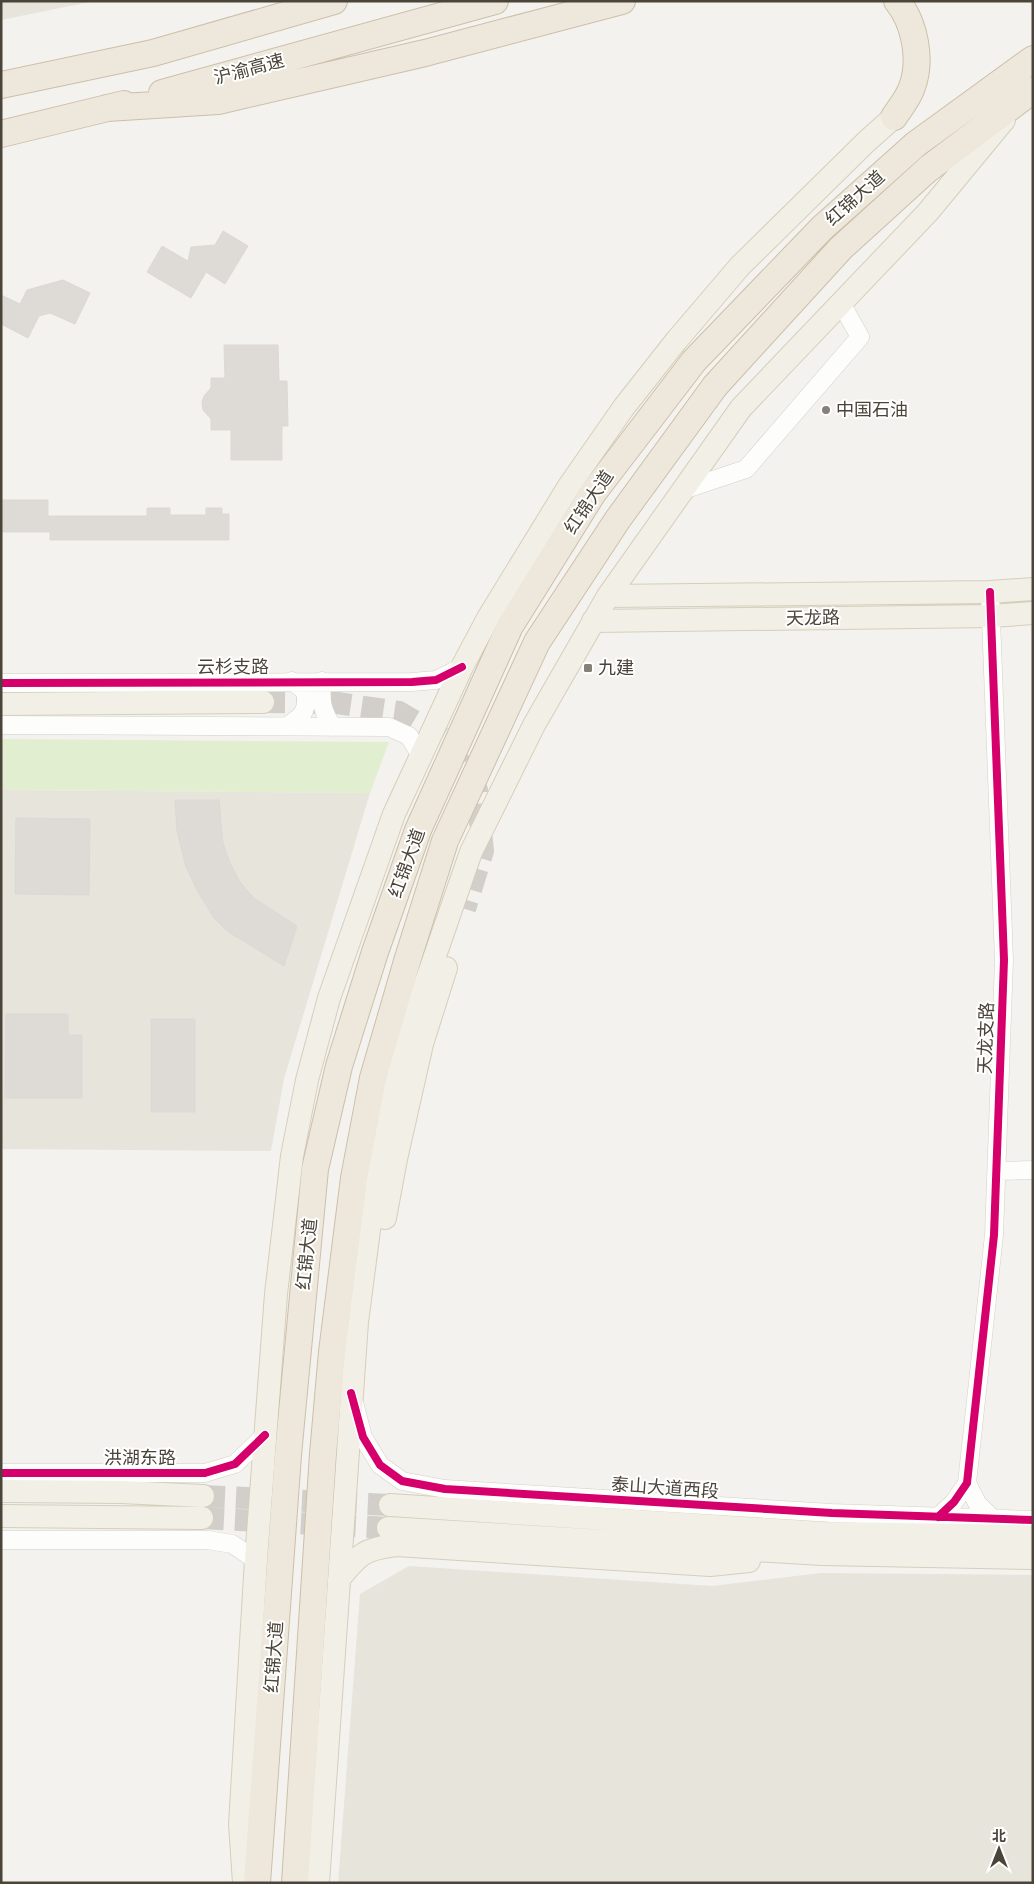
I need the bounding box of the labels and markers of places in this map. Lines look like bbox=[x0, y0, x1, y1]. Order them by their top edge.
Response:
place label: 中国石油 bbox=[836, 400, 908, 420]
marker: 中国石油 bbox=[820, 404, 832, 416]
place label: 九建 bbox=[598, 658, 634, 678]
marker: 九建 bbox=[582, 662, 594, 674]

